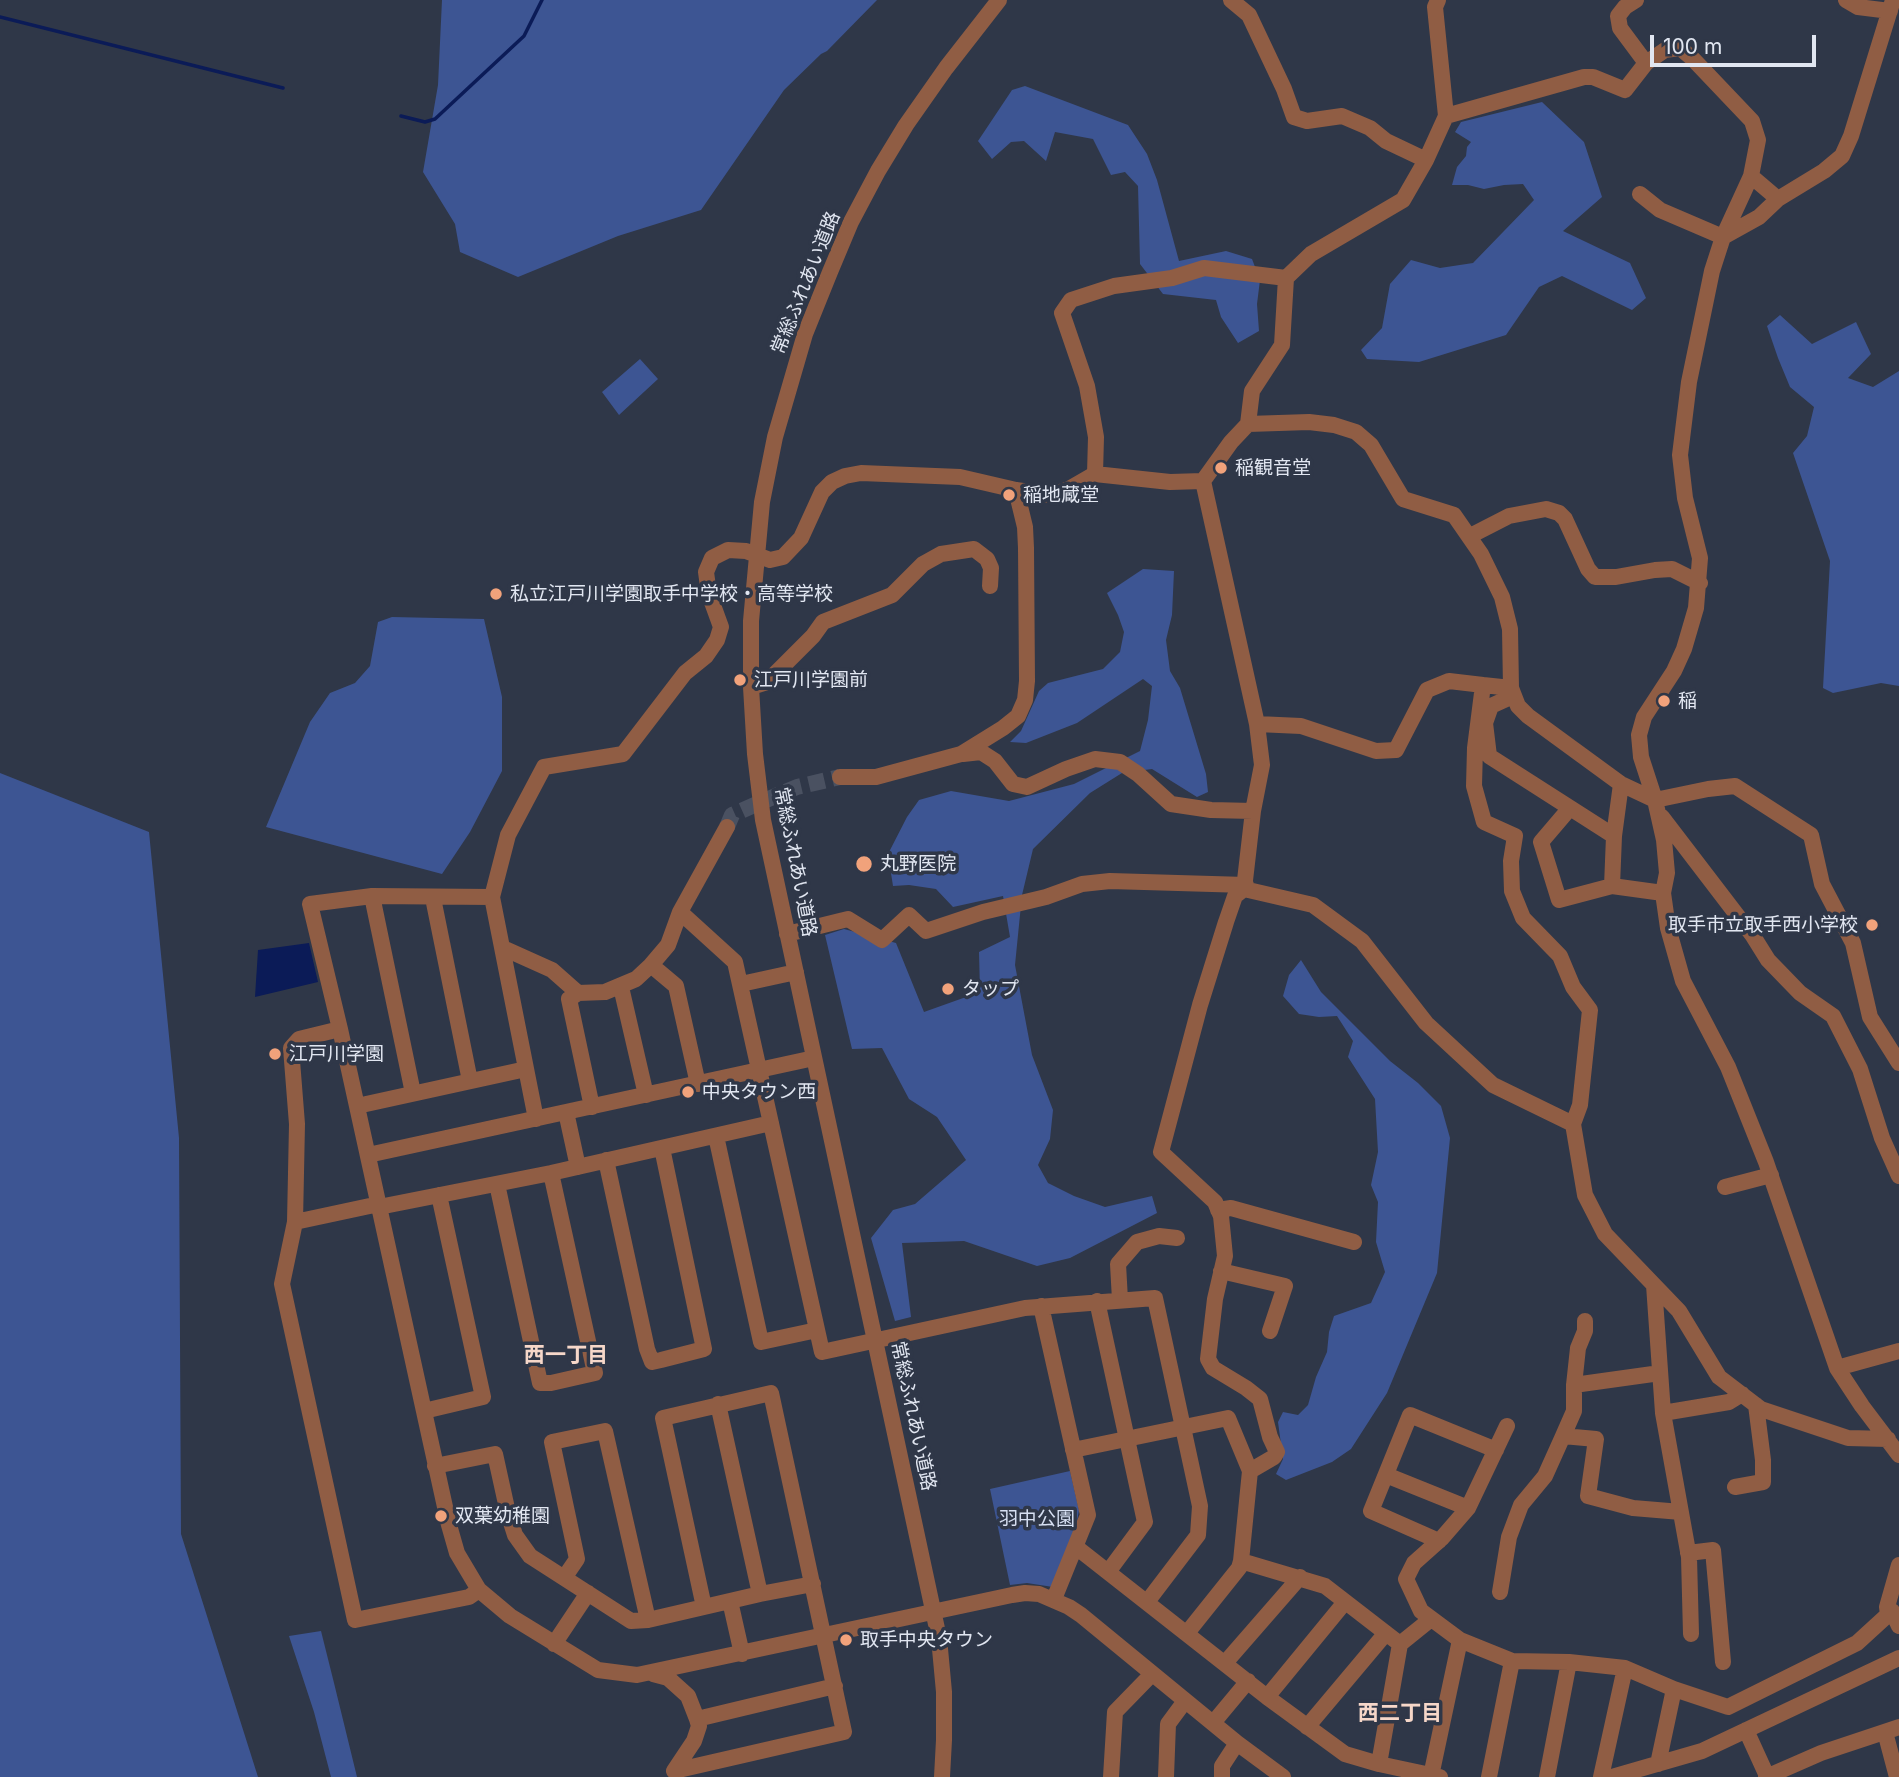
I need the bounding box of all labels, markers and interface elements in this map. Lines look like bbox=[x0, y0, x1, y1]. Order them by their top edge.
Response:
scale bar bbox=[1654, 21, 1820, 65]
text: 100 m bbox=[1663, 34, 1722, 59]
street label: 常総ふれあい道路 bbox=[767, 208, 845, 358]
place label: 稲観音堂 bbox=[1235, 457, 1311, 479]
marker: 稲観音堂 bbox=[1213, 460, 1229, 476]
place label: 稲地蔵堂 bbox=[1023, 484, 1099, 506]
marker: 稲地蔵堂 bbox=[1001, 487, 1017, 503]
place label: 私立江戸川学園取手中学校・高等学校 bbox=[510, 583, 833, 605]
marker: 私立江戸川学園取手中学校・高等学校 bbox=[488, 586, 504, 602]
place label: 江戸川学園前 bbox=[754, 669, 868, 691]
marker: 江戸川学園前 bbox=[732, 672, 748, 688]
place label: 稲 bbox=[1678, 690, 1697, 712]
marker: 稲 bbox=[1656, 693, 1672, 709]
street label: 常総ふれあい道路 bbox=[769, 785, 821, 939]
place label: 丸野医院 bbox=[880, 853, 956, 875]
marker: 丸野医院 bbox=[854, 854, 874, 874]
place label: 取手市立取手西小学校 bbox=[1668, 914, 1858, 936]
marker: 取手市立取手西小学校 bbox=[1864, 917, 1880, 933]
place label: タップ bbox=[962, 978, 1019, 1000]
marker: タップ bbox=[940, 981, 956, 997]
place label: 江戸川学園 bbox=[289, 1043, 384, 1065]
marker: 江戸川学園 bbox=[267, 1046, 283, 1062]
place label: 中央タウン西 bbox=[702, 1081, 816, 1103]
marker: 中央タウン西 bbox=[680, 1084, 696, 1100]
street label: 常総ふれあい道路 bbox=[886, 1339, 940, 1493]
district label: 西一丁目 bbox=[524, 1343, 608, 1369]
place label: 双葉幼稚園 bbox=[455, 1505, 550, 1527]
marker: 双葉幼稚園 bbox=[433, 1508, 449, 1524]
park label: 羽中公園 bbox=[999, 1508, 1075, 1530]
place label: 取手中央タウン bbox=[860, 1629, 993, 1651]
marker: 取手中央タウン bbox=[838, 1632, 854, 1648]
district label: 西二丁目 bbox=[1358, 1701, 1442, 1727]

